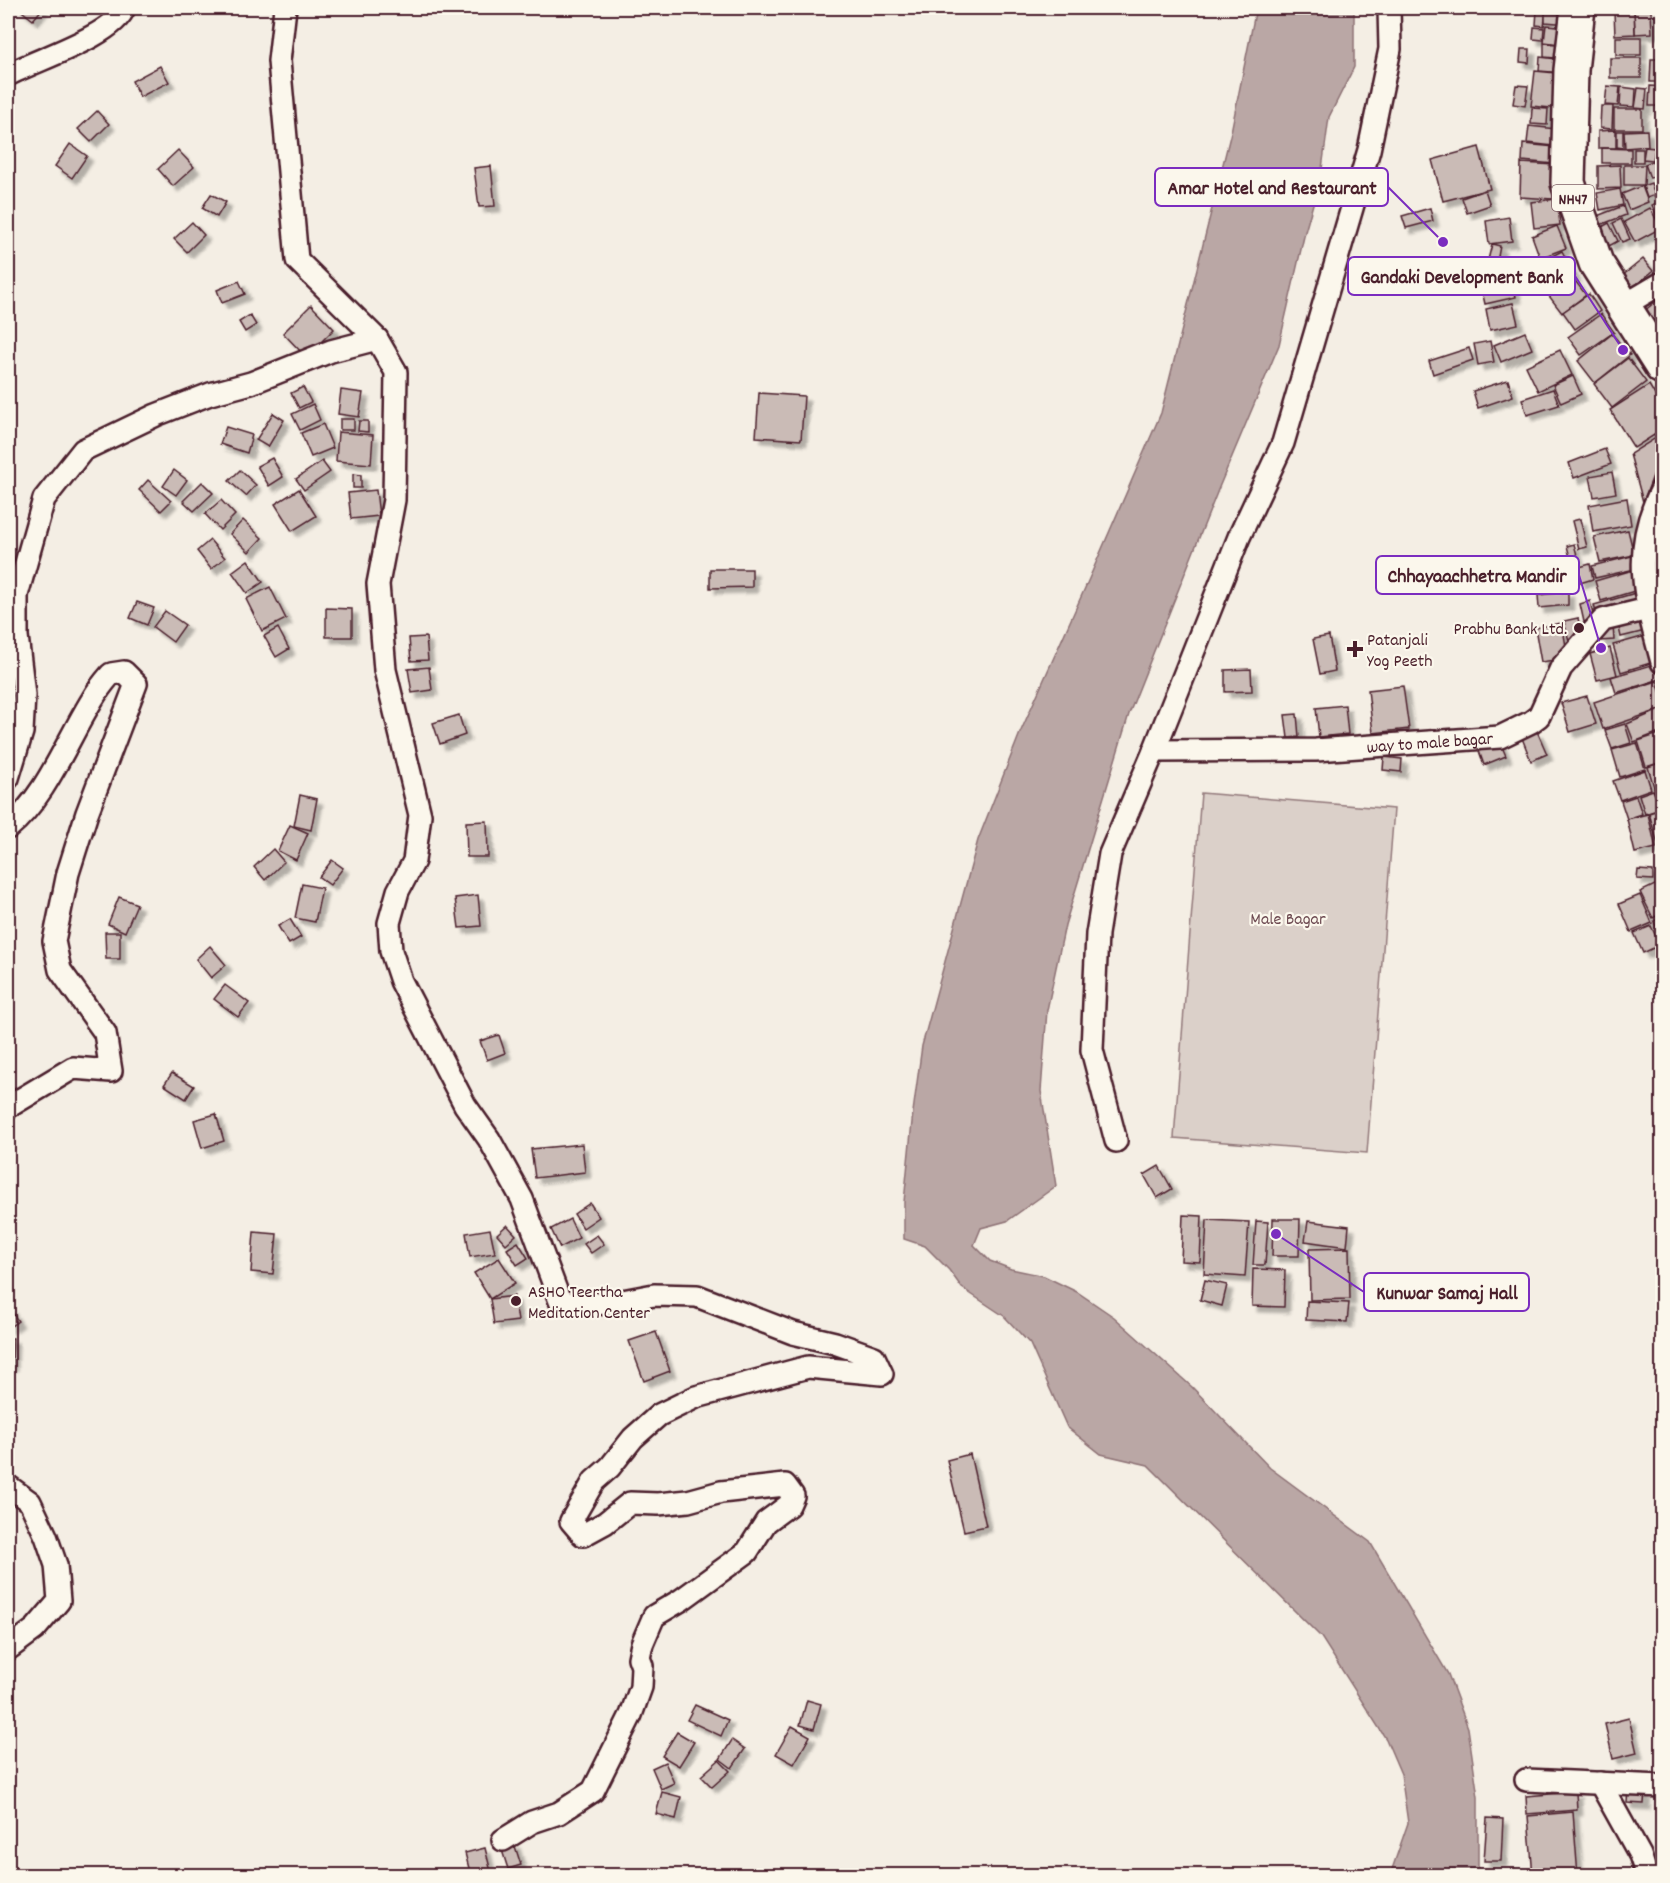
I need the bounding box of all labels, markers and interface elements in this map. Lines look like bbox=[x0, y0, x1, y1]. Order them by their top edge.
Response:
callout: Amar Hotel and Restaurant bbox=[1155, 168, 1388, 206]
text: Amar Hotel and Restaurant bbox=[1167, 176, 1377, 204]
road number: NH47 bbox=[1552, 185, 1594, 211]
callout: Gandaki Development Bank bbox=[1348, 257, 1575, 295]
text: Gandaki Development Bank bbox=[1360, 265, 1564, 293]
callout: Chhayaachhetra Mandir bbox=[1376, 556, 1579, 594]
text: Chhayaachhetra Mandir bbox=[1387, 564, 1567, 592]
place label: Prabhu Bank Ltd. bbox=[1454, 618, 1567, 643]
marker: Prabhu Bank Ltd. bbox=[1572, 621, 1586, 635]
place label: Patanjali Yog Peeth bbox=[1367, 629, 1433, 675]
marker: Patanjali Yog Peeth bbox=[1348, 642, 1362, 656]
street label: way to male bagar bbox=[1366, 728, 1494, 761]
park label: Male Bagar bbox=[1250, 908, 1326, 933]
callout: Kunwar Samaj Hall bbox=[1364, 1273, 1529, 1311]
place label: ASHO Teertha Meditation Center bbox=[528, 1281, 650, 1327]
text: Kunwar Samaj Hall bbox=[1376, 1281, 1518, 1309]
marker: ASHO Teertha Meditation Center bbox=[509, 1294, 523, 1308]

